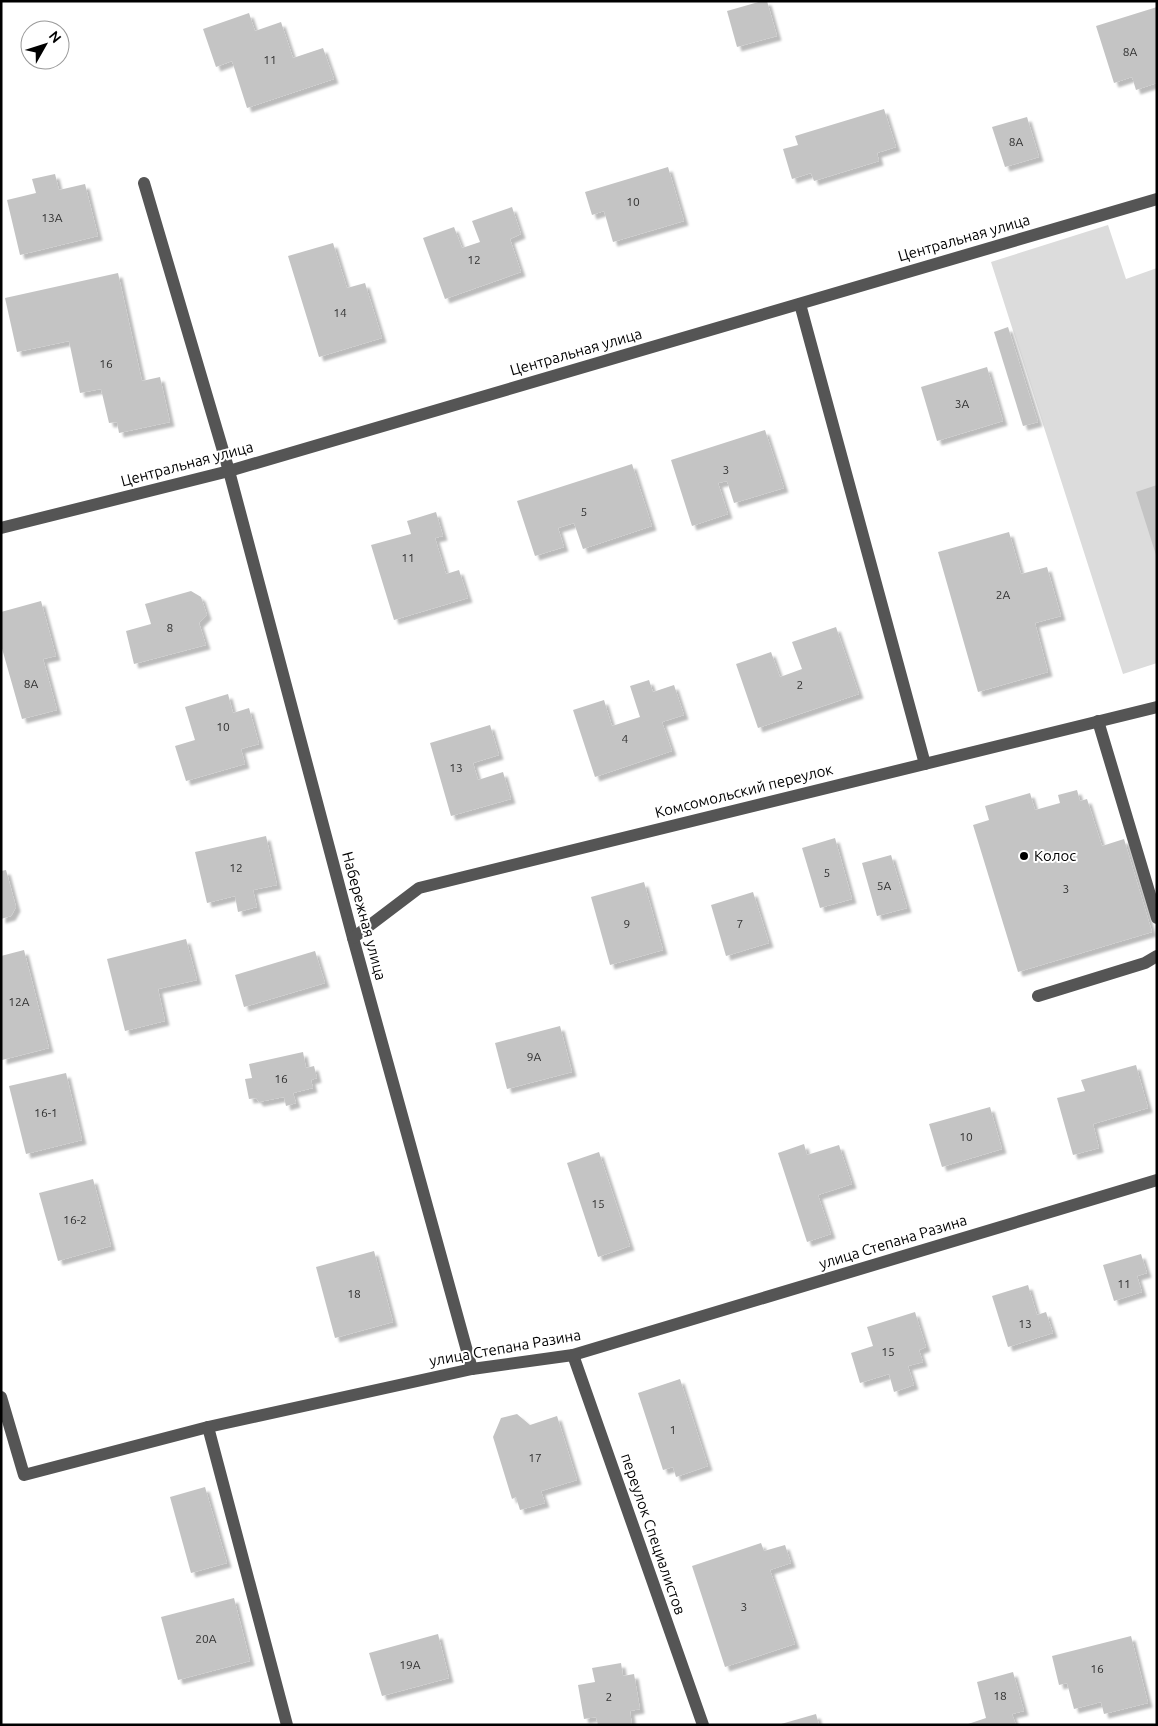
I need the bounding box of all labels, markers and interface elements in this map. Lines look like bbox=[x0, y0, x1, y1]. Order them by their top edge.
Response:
north arrow bbox=[20, 20, 70, 70]
text: N bbox=[46, 28, 65, 46]
house number: 8А bbox=[1123, 45, 1137, 58]
house number: 11 bbox=[263, 53, 277, 66]
house number: 8А bbox=[1009, 135, 1023, 148]
house number: 10 bbox=[626, 195, 640, 208]
house number: 13А bbox=[41, 211, 63, 224]
street label: Центральная улица bbox=[896, 211, 1032, 264]
house number: 12 bbox=[467, 253, 481, 266]
house number: 14 bbox=[333, 306, 347, 319]
street label: Центральная улица bbox=[508, 325, 644, 378]
house number: 16 bbox=[99, 357, 113, 370]
house number: 3А bbox=[955, 397, 969, 410]
street label: Центральная улица bbox=[119, 438, 255, 489]
house number: 3 bbox=[723, 463, 729, 476]
house number: 5 bbox=[581, 505, 587, 518]
house number: 11 bbox=[401, 551, 415, 564]
house number: 2А bbox=[996, 588, 1010, 601]
house number: 8 bbox=[167, 621, 174, 634]
house number: 8А bbox=[24, 677, 38, 690]
house number: 2 bbox=[797, 678, 803, 691]
house number: 10 bbox=[216, 720, 230, 733]
house number: 4 bbox=[622, 732, 629, 745]
street label: Комсомольский переулок bbox=[653, 760, 835, 821]
house number: 13 bbox=[449, 761, 463, 774]
place label: Колос bbox=[1034, 847, 1076, 864]
street label: Набережная улица bbox=[339, 850, 390, 982]
marker: Колос bbox=[1018, 850, 1030, 862]
house number: 12 bbox=[229, 861, 243, 874]
house number: 5 bbox=[824, 866, 830, 879]
house number: 5А bbox=[877, 879, 891, 892]
house number: 3 bbox=[1063, 882, 1069, 895]
house number: 9 bbox=[624, 917, 630, 930]
house number: 7 bbox=[737, 917, 743, 930]
house number: 12А bbox=[8, 995, 30, 1008]
house number: 9А bbox=[527, 1050, 541, 1063]
house number: 16 bbox=[274, 1072, 288, 1085]
house number: 16-1 bbox=[34, 1106, 58, 1119]
house number: 10 bbox=[959, 1130, 973, 1143]
house number: 15 bbox=[591, 1197, 605, 1210]
street label: улица Степана Разина bbox=[817, 1211, 969, 1272]
house number: 16-2 bbox=[63, 1213, 87, 1226]
house number: 11 bbox=[1117, 1277, 1131, 1290]
house number: 18 bbox=[347, 1287, 361, 1300]
house number: 13 bbox=[1018, 1317, 1032, 1330]
street label: улица Степана Разина bbox=[428, 1326, 582, 1369]
house number: 15 bbox=[881, 1345, 895, 1358]
house number: 1 bbox=[670, 1423, 676, 1436]
house number: 17 bbox=[528, 1451, 542, 1464]
street label: переулок Специалистов bbox=[618, 1451, 689, 1617]
house number: 3 bbox=[741, 1600, 747, 1613]
house number: 20А bbox=[195, 1632, 217, 1645]
house number: 19А bbox=[399, 1658, 421, 1671]
house number: 16 bbox=[1090, 1662, 1104, 1675]
house number: 18 bbox=[993, 1689, 1007, 1702]
house number: 2 bbox=[606, 1690, 612, 1703]

